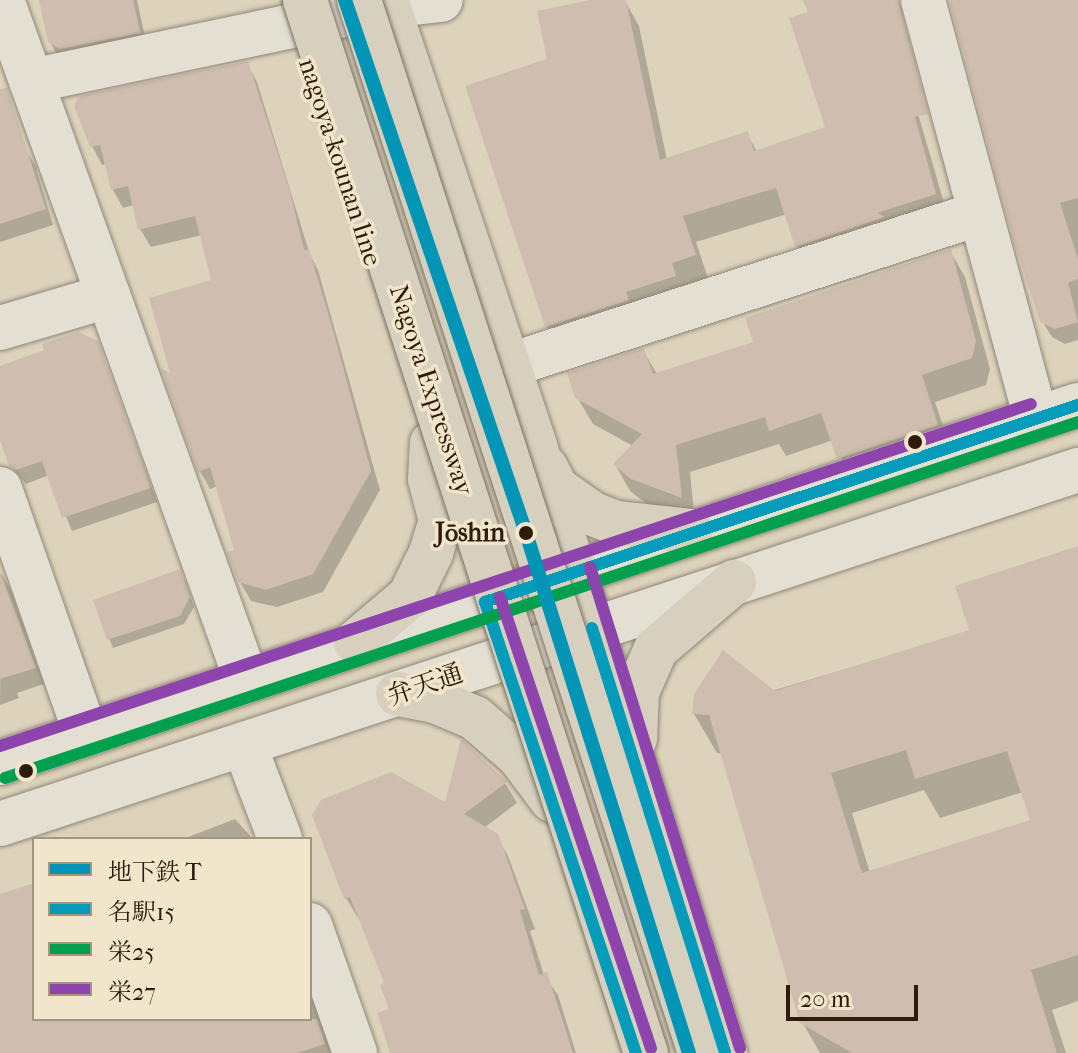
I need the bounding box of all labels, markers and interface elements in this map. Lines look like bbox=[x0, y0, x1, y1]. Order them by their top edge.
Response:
street label: nagoya-kounan line bbox=[292, 54, 388, 270]
street label: Nagoya Expressway bbox=[382, 281, 480, 499]
unlabelled marker bbox=[907, 434, 923, 450]
place label: Jōshin bbox=[435, 517, 505, 549]
marker: Jōshin bbox=[512, 519, 540, 547]
street label: 弁天通 bbox=[383, 658, 467, 712]
unlabelled marker bbox=[18, 763, 34, 779]
legend bbox=[32, 837, 312, 1021]
text: 地下鉄 T bbox=[108, 858, 201, 886]
text: 名駅15 bbox=[108, 898, 175, 926]
text: 栄25 bbox=[108, 938, 155, 966]
scale bar bbox=[790, 969, 922, 1019]
text: 栄27 bbox=[108, 978, 156, 1006]
text: 20 m bbox=[800, 985, 851, 1013]

